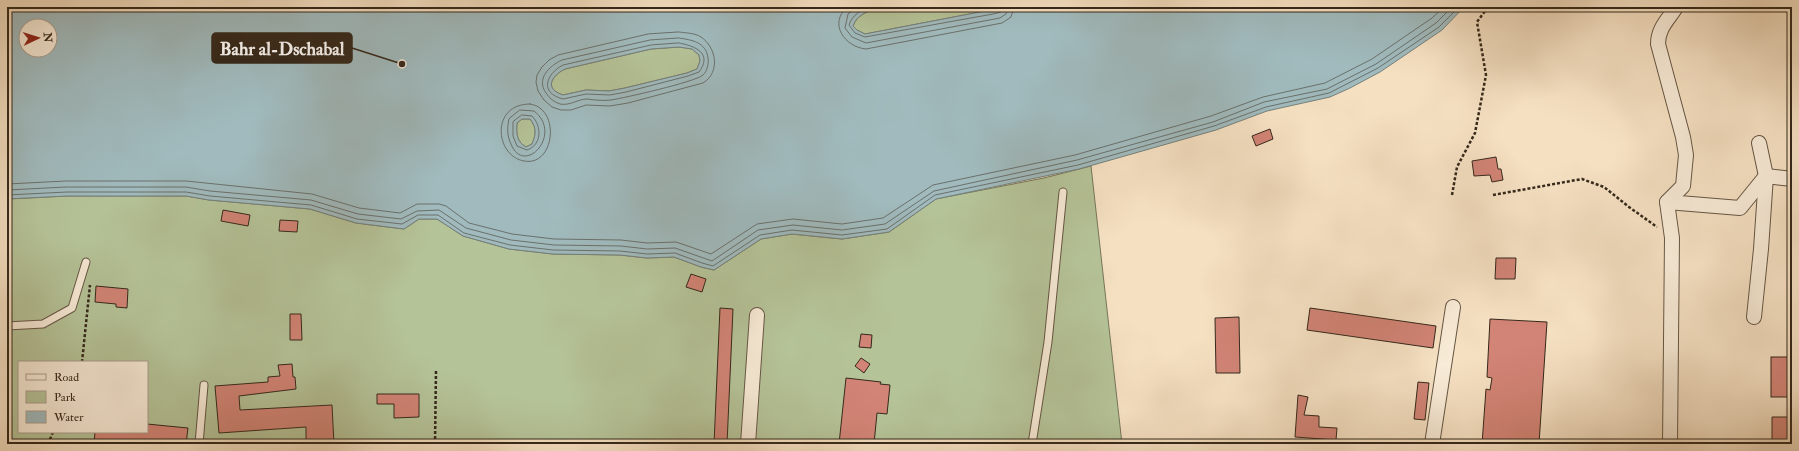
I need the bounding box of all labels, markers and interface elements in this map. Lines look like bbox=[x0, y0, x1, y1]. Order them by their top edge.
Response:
north arrow bbox=[18, 18, 58, 58]
text: N bbox=[41, 31, 54, 44]
callout: Bahr al-Dschabal bbox=[212, 33, 352, 63]
text: Bahr al-Dschabal bbox=[220, 38, 345, 61]
legend bbox=[18, 361, 148, 433]
text: Road bbox=[54, 370, 79, 385]
text: Park bbox=[54, 390, 76, 405]
text: Water bbox=[53, 410, 84, 425]

